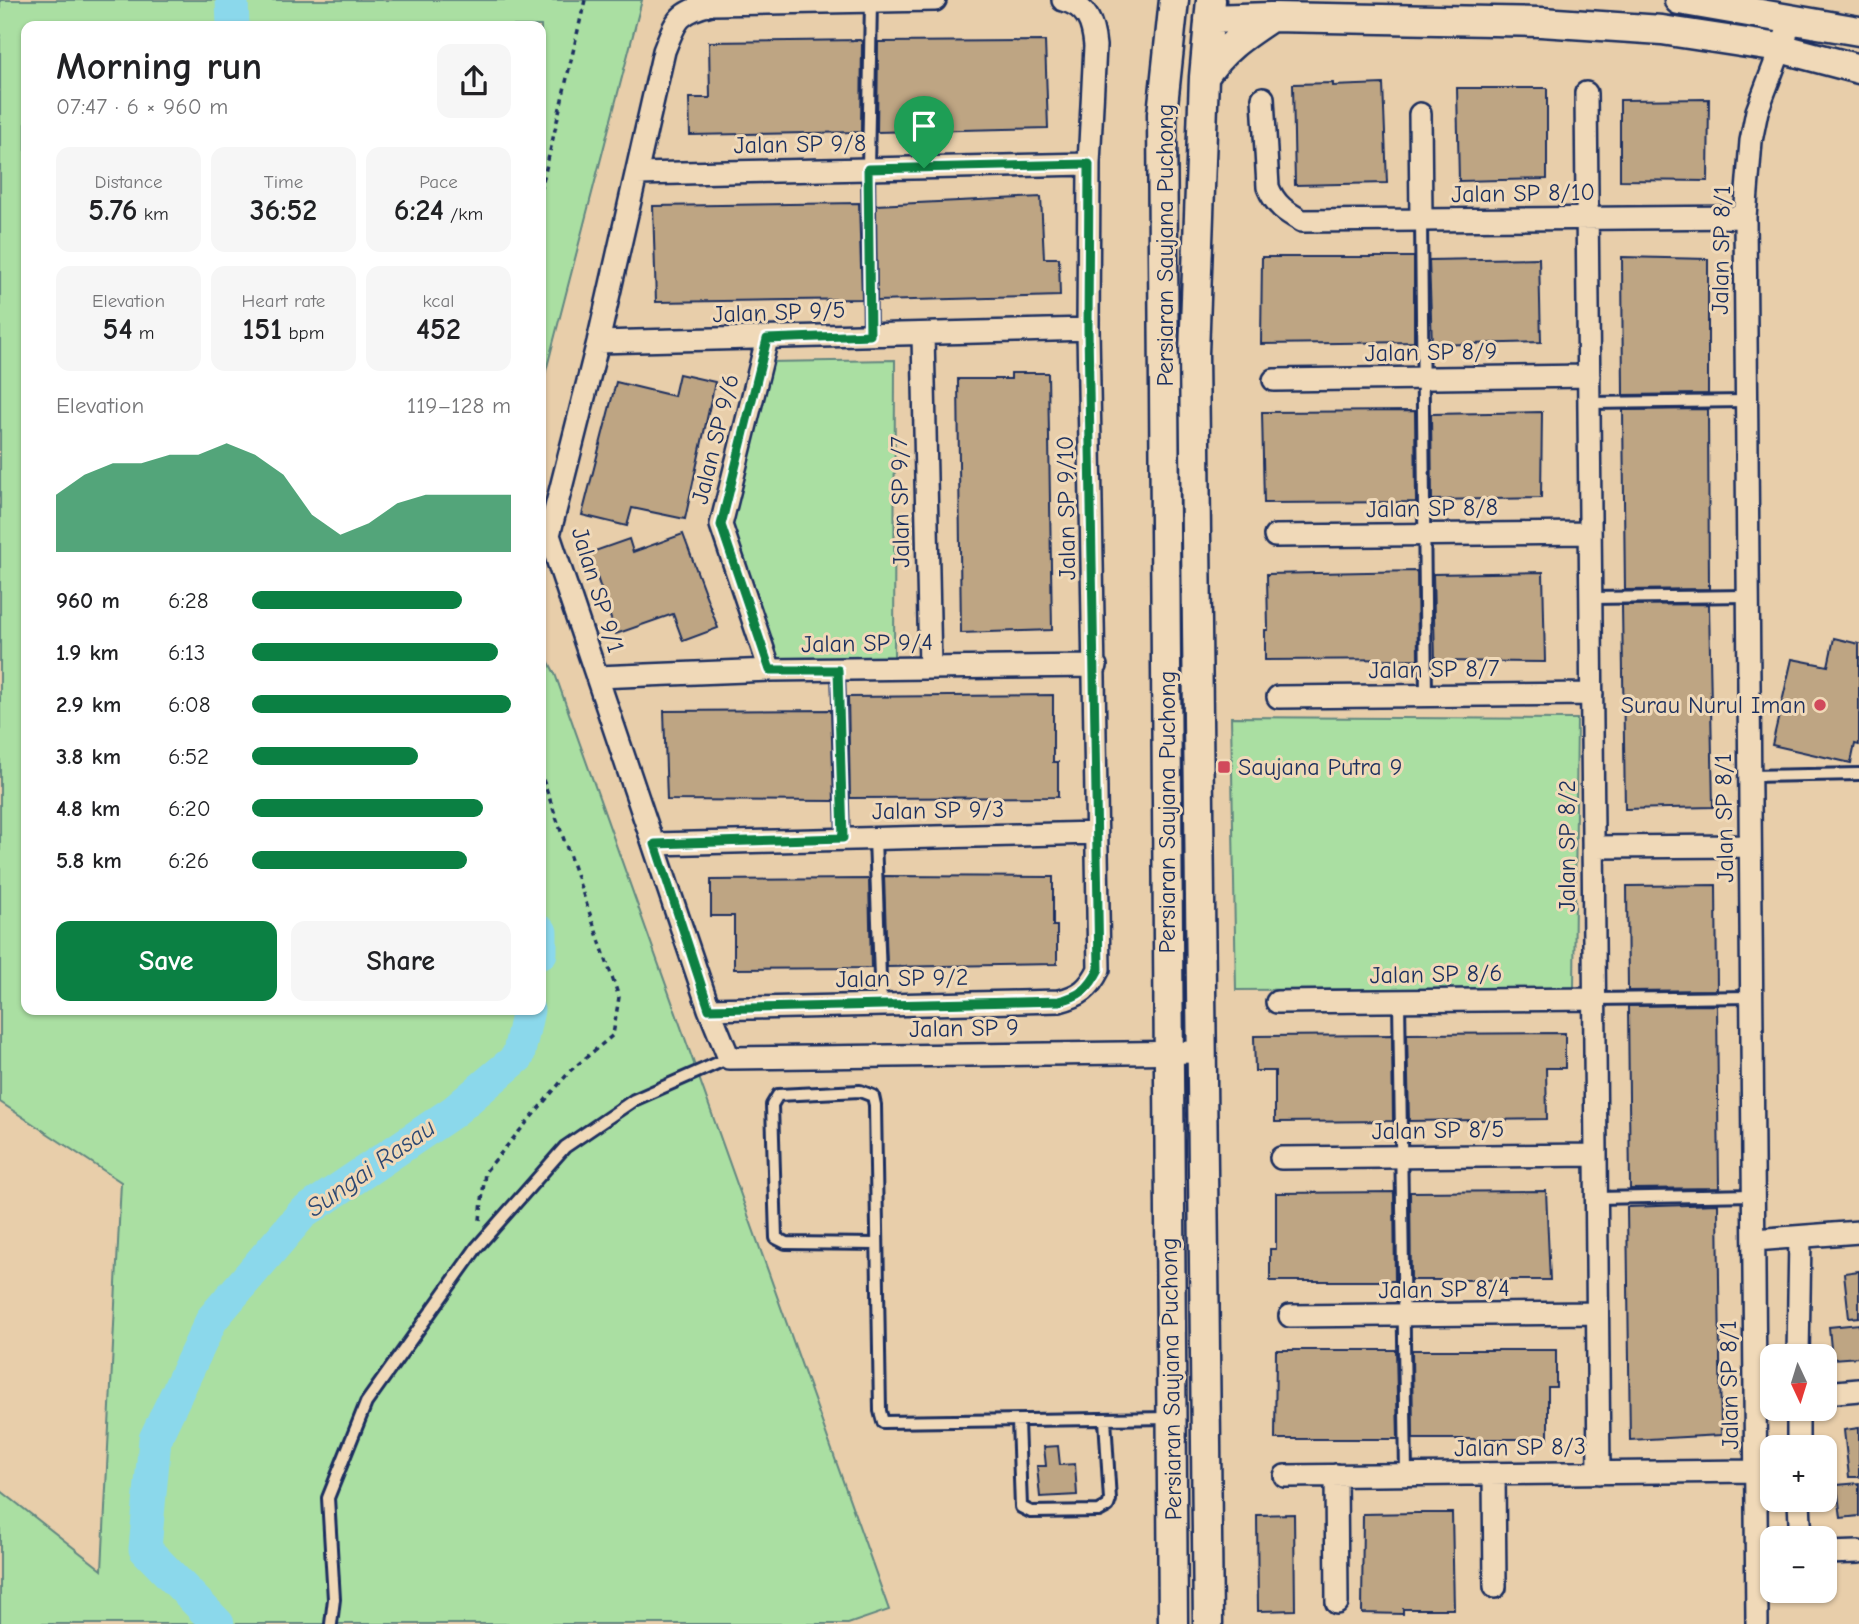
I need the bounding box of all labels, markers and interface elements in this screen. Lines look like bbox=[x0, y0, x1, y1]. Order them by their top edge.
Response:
button: share bbox=[437, 44, 511, 118]
text: Morning run bbox=[56, 45, 262, 89]
text: 07:47 · 6 × 960 m bbox=[56, 93, 228, 120]
pin bbox=[894, 96, 954, 168]
street label: Persiaran Saujana Puchong bbox=[1151, 104, 1179, 386]
icon: arrive bbox=[905, 107, 943, 145]
street label: Jalan SP 9/8 bbox=[733, 129, 867, 159]
text: Distance bbox=[94, 171, 163, 193]
text: Time bbox=[264, 171, 303, 193]
text: Pace bbox=[419, 171, 458, 193]
street label: Jalan SP 8/10 bbox=[1451, 178, 1595, 208]
street label: Jalan SP 8/1 bbox=[1706, 185, 1736, 315]
text: 5.76 bbox=[88, 193, 138, 228]
text: 36:52 bbox=[250, 193, 317, 228]
text: 6:24 bbox=[394, 193, 444, 228]
text: km bbox=[138, 203, 169, 225]
text: /km bbox=[444, 203, 483, 225]
text: Elevation bbox=[92, 290, 165, 312]
text: Heart rate bbox=[242, 290, 325, 312]
text: kcal bbox=[423, 290, 454, 312]
street label: Jalan SP 9/5 bbox=[712, 296, 846, 328]
text: 54 bbox=[102, 312, 132, 347]
text: 151 bbox=[243, 312, 282, 347]
text: 452 bbox=[416, 312, 461, 347]
text: m bbox=[132, 322, 155, 344]
text: bpm bbox=[282, 322, 324, 344]
street label: Jalan SP 8/9 bbox=[1364, 337, 1498, 367]
street label: Jalan SP 9/6 bbox=[685, 371, 745, 507]
text: Elevation bbox=[56, 392, 144, 419]
text: 119–128 m bbox=[407, 392, 511, 419]
street label: Jalan SP 9/7 bbox=[885, 436, 915, 568]
street label: Jalan SP 9/10 bbox=[1051, 436, 1081, 580]
street label: Jalan SP 8/8 bbox=[1366, 493, 1498, 523]
street label: Jalan SP 9/1 bbox=[566, 524, 630, 656]
text: 960 m bbox=[56, 587, 120, 614]
text: 6:28 bbox=[168, 587, 209, 614]
street label: Jalan SP 9/4 bbox=[801, 628, 933, 658]
text: 1.9 km bbox=[56, 639, 119, 666]
text: 6:13 bbox=[168, 639, 205, 666]
street label: Jalan SP 8/7 bbox=[1368, 654, 1500, 684]
street label: Persiaran Saujana Puchong bbox=[1153, 671, 1181, 953]
text: 2.9 km bbox=[56, 691, 121, 718]
text: 6:08 bbox=[168, 691, 210, 718]
place label: Surau Nurul Iman bbox=[1621, 691, 1806, 719]
marker: Surau Nurul Iman bbox=[1812, 697, 1828, 713]
text: 3.8 km bbox=[56, 743, 121, 770]
text: 6:52 bbox=[168, 743, 209, 770]
place label: Saujana Putra 9 bbox=[1238, 753, 1402, 781]
street label: Jalan SP 8/1 bbox=[1709, 753, 1739, 883]
marker: Saujana Putra 9 bbox=[1216, 759, 1232, 775]
street label: Jalan SP 8/2 bbox=[1553, 780, 1581, 912]
text: 4.8 km bbox=[56, 795, 120, 822]
text: 6:20 bbox=[168, 795, 211, 822]
street label: Jalan SP 9/3 bbox=[872, 795, 1004, 825]
text: 5.8 km bbox=[56, 847, 122, 874]
text: 6:26 bbox=[168, 847, 209, 874]
button: Save bbox=[56, 921, 277, 1001]
button: Share bbox=[291, 921, 511, 1001]
street label: Jalan SP 8/6 bbox=[1369, 959, 1503, 989]
street label: Jalan SP 9/2 bbox=[835, 963, 969, 993]
street label: Jalan SP 9 bbox=[909, 1013, 1019, 1043]
water label: Sungai Rasau bbox=[301, 1113, 441, 1223]
street label: Jalan SP 8/5 bbox=[1371, 1115, 1505, 1145]
street label: Persiaran Saujana Puchong bbox=[1155, 1237, 1187, 1521]
street label: Jalan SP 8/4 bbox=[1378, 1274, 1510, 1304]
street label: Jalan SP 8/1 bbox=[1714, 1320, 1744, 1450]
north arrow bbox=[1760, 1344, 1838, 1421]
map controls bbox=[1760, 1344, 1837, 1603]
street label: Jalan SP 8/3 bbox=[1454, 1432, 1586, 1462]
button: + bbox=[1760, 1435, 1837, 1512]
button: − bbox=[1760, 1526, 1837, 1603]

